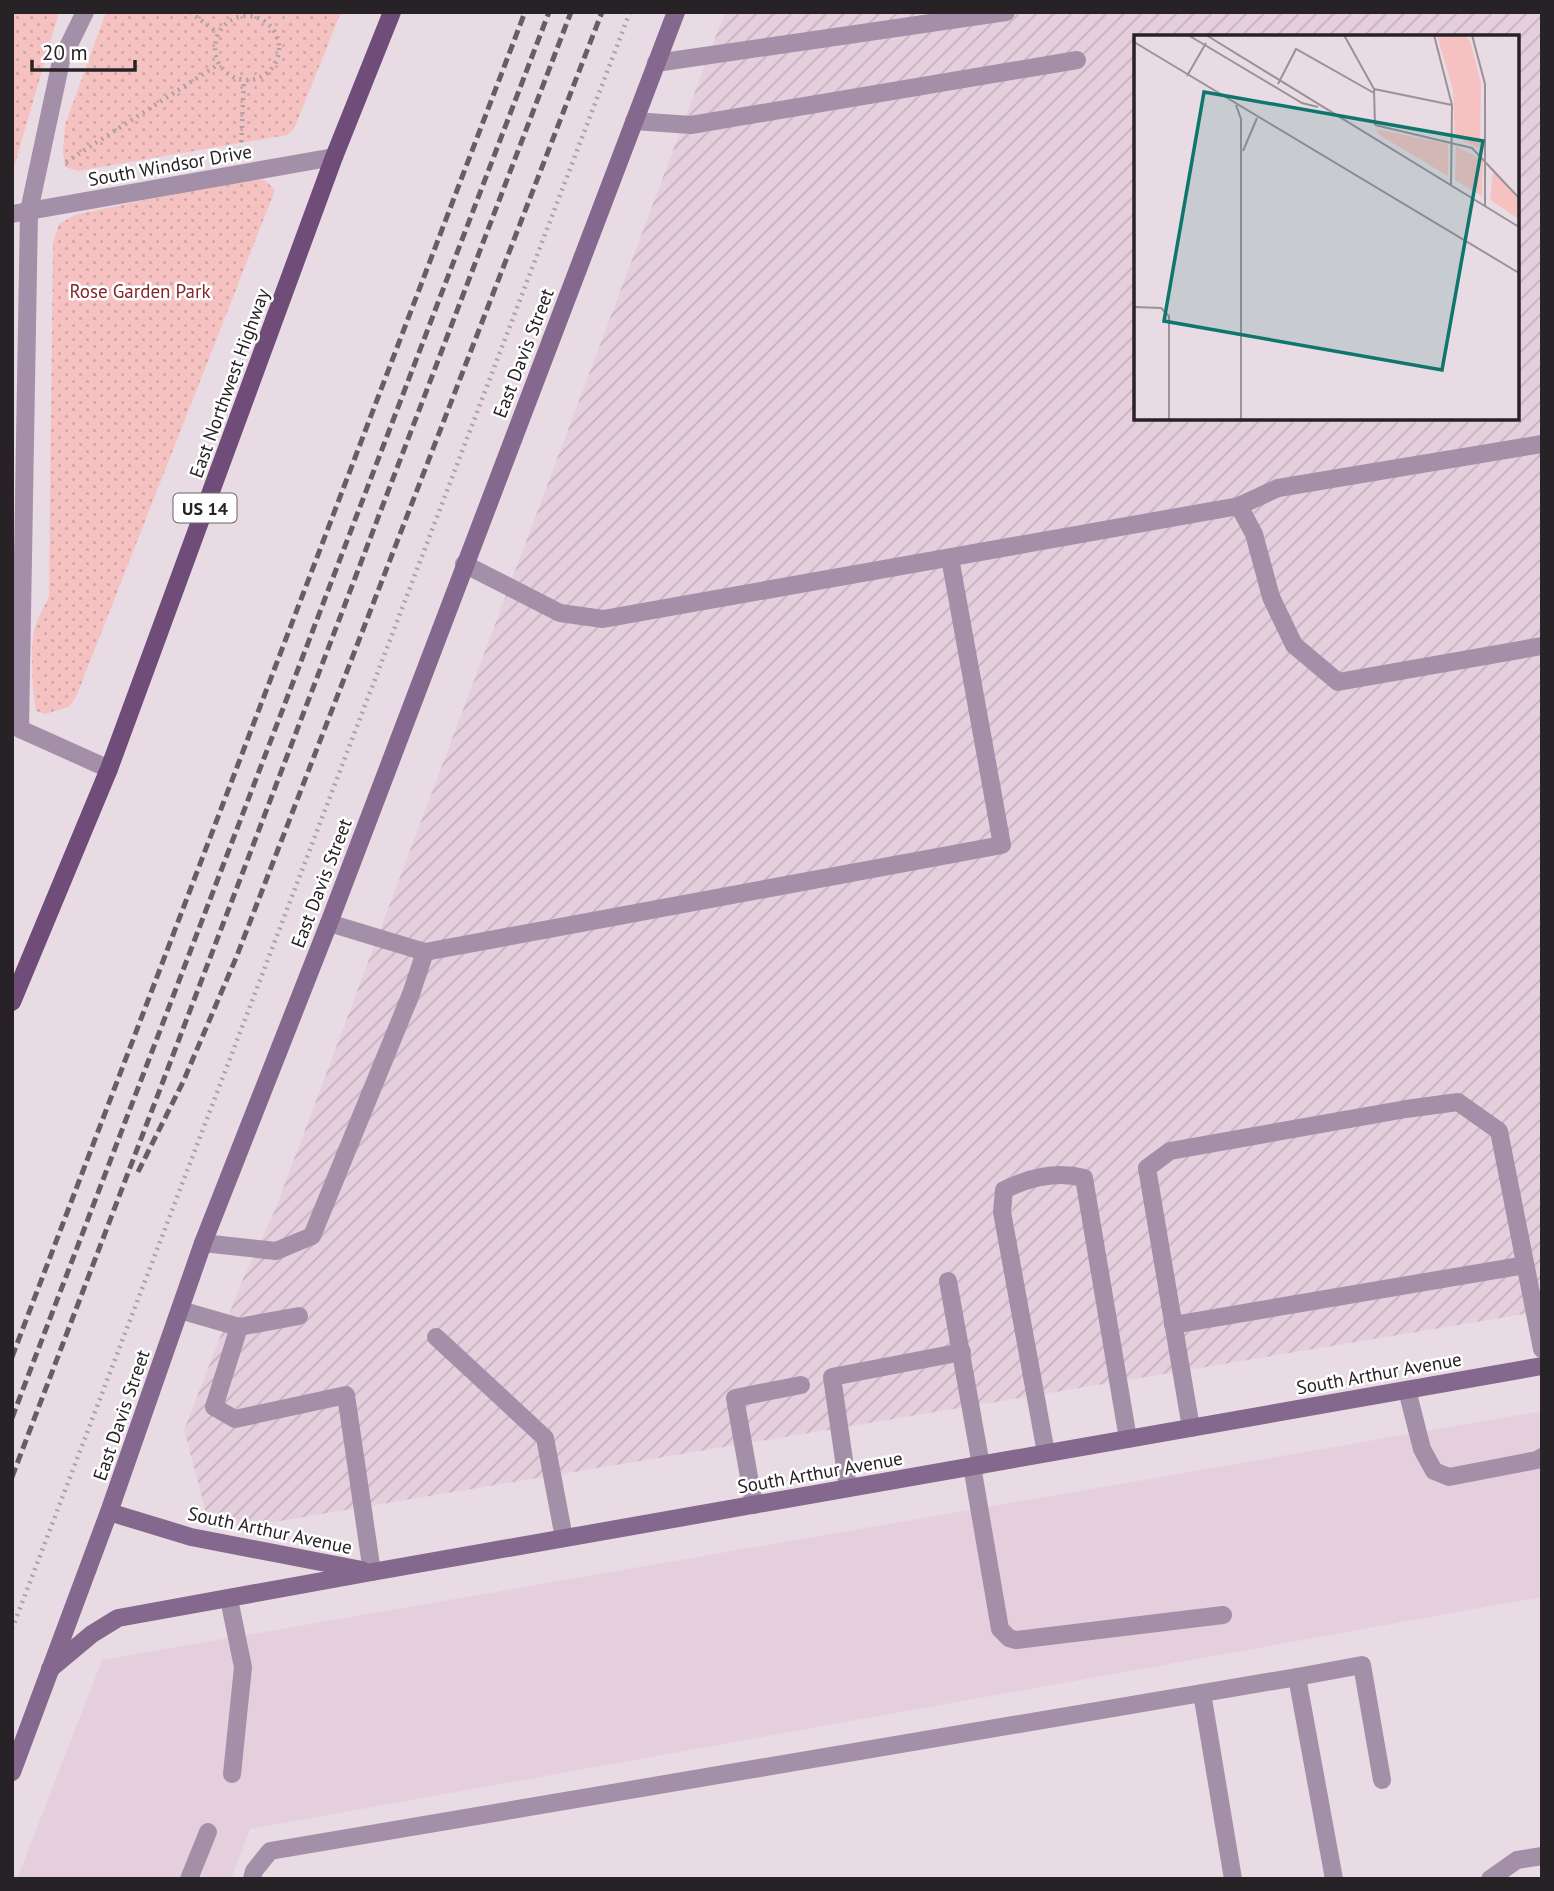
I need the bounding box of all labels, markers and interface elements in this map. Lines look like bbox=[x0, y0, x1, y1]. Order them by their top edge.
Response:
scale bar bbox=[32, 28, 135, 72]
inset map bbox=[1134, 35, 1519, 420]
text: 20 m bbox=[42, 39, 88, 66]
street label: South Windsor Drive bbox=[86, 139, 254, 191]
park label: Rose Garden Park bbox=[69, 279, 211, 303]
street label: East Davis Street bbox=[487, 284, 559, 421]
street label: East Northwest Highway bbox=[184, 285, 274, 481]
road number: US 14 bbox=[174, 494, 236, 522]
street label: East Davis Street bbox=[285, 814, 357, 951]
street label: East Davis Street bbox=[87, 1346, 155, 1484]
street label: South Arthur Avenue bbox=[1295, 1347, 1463, 1399]
street label: South Arthur Avenue bbox=[736, 1446, 904, 1498]
street label: South Arthur Avenue bbox=[186, 1501, 354, 1559]

